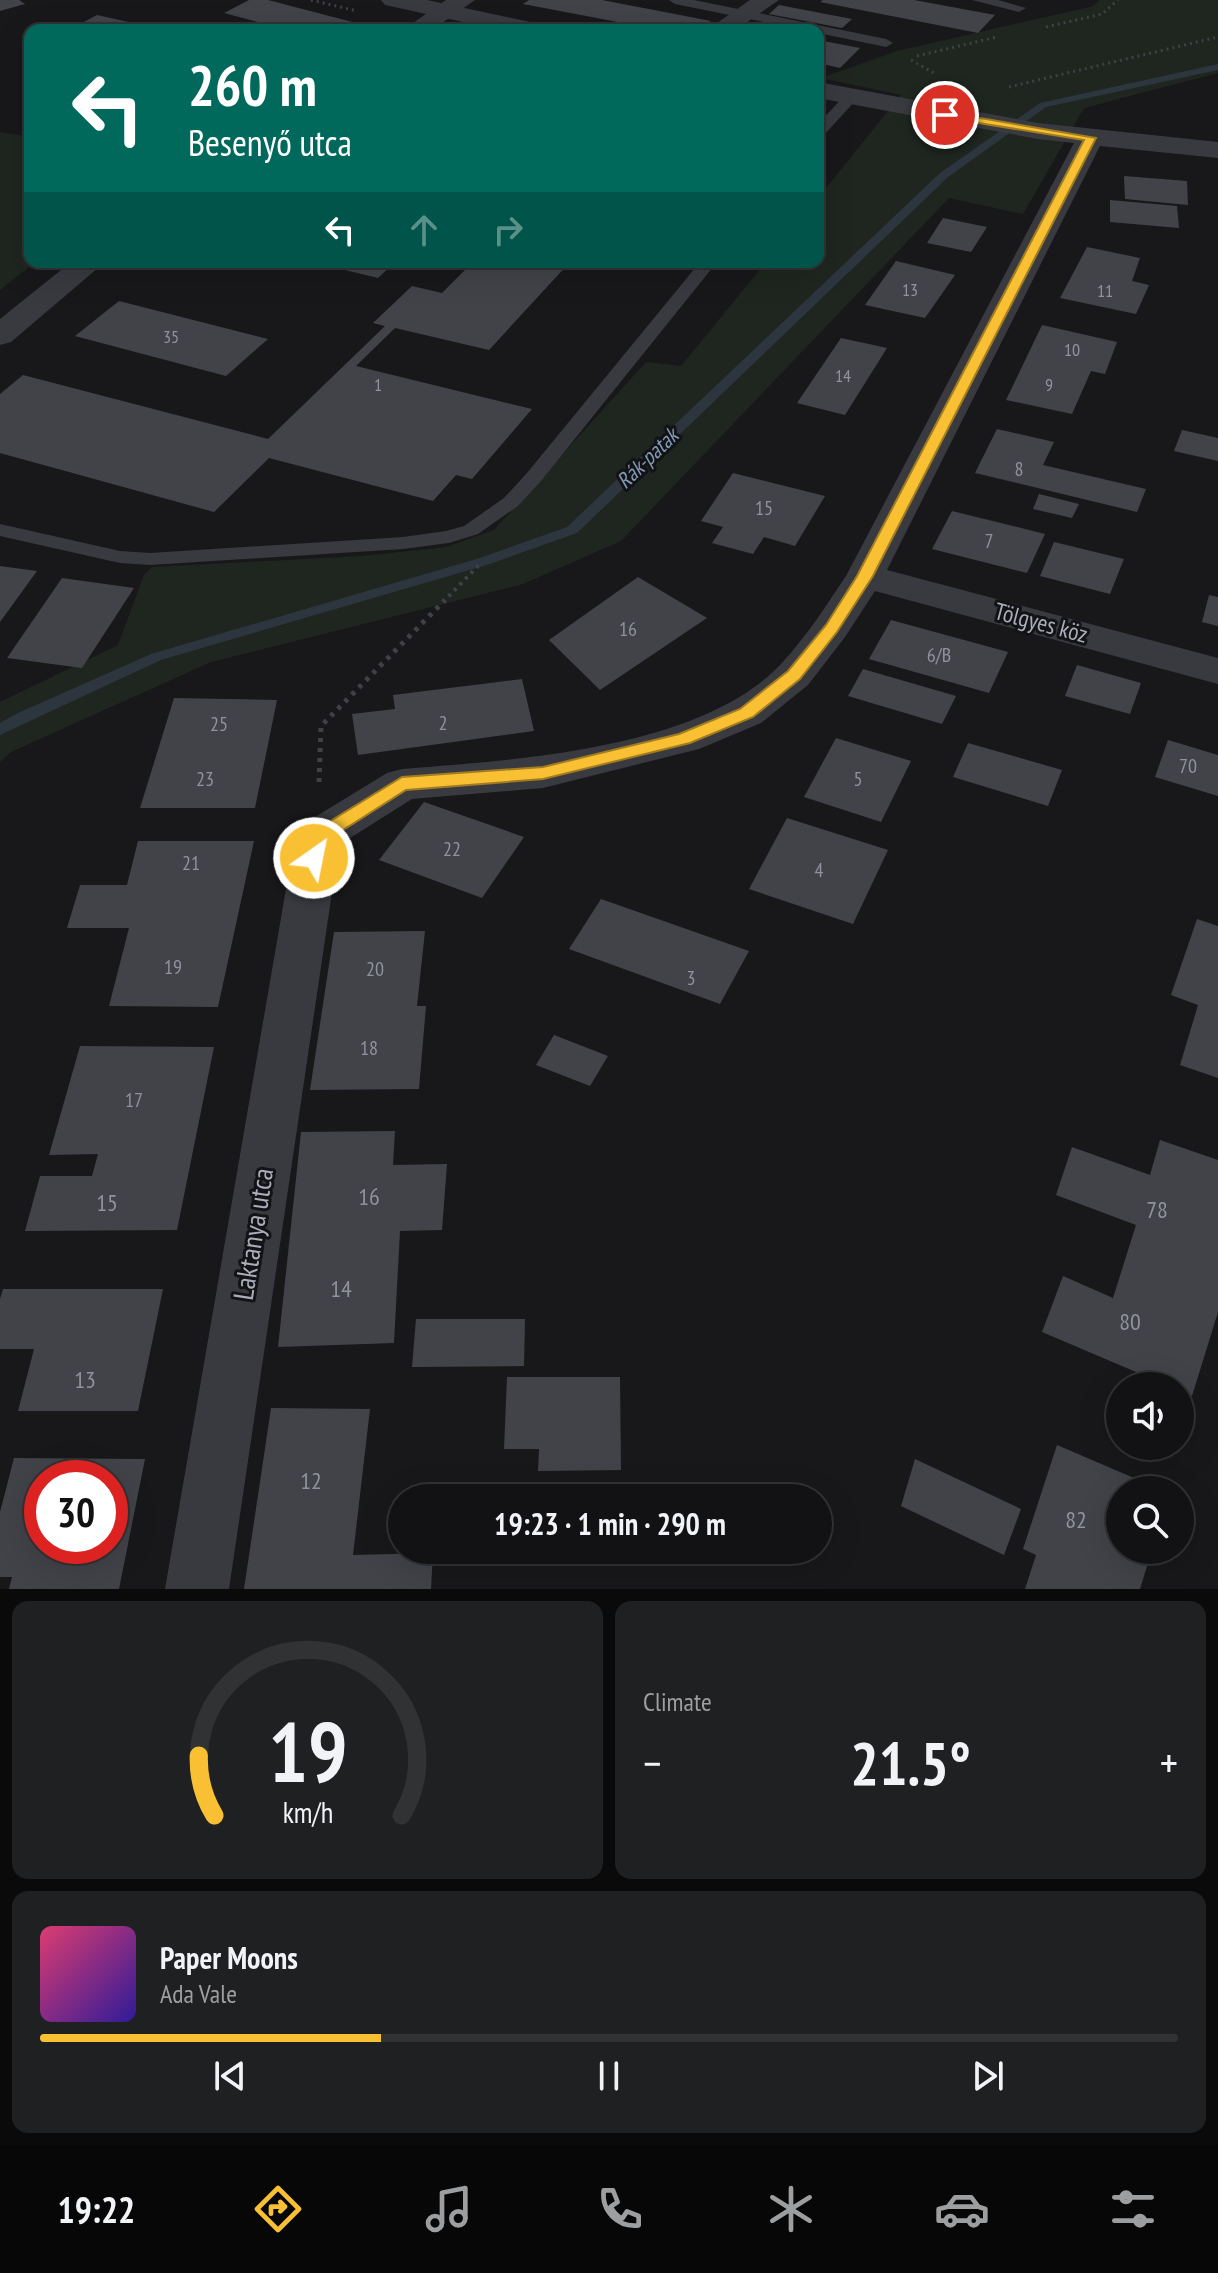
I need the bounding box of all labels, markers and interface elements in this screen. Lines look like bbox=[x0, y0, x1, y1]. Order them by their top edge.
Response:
text: 260 m bbox=[188, 49, 317, 121]
icon: left bbox=[56, 56, 160, 160]
pin bbox=[911, 81, 979, 149]
icon: arrive bbox=[923, 93, 967, 137]
text: Besenyő utca bbox=[188, 119, 352, 166]
icon: left bbox=[318, 208, 362, 252]
icon: ahead bbox=[402, 208, 446, 252]
icon: right bbox=[486, 208, 530, 252]
house number: 13 bbox=[902, 278, 918, 301]
house number: 11 bbox=[1097, 279, 1113, 302]
house number: 35 bbox=[163, 325, 179, 348]
house number: 10 bbox=[1064, 338, 1080, 361]
house number: 14 bbox=[835, 364, 851, 387]
house number: 1 bbox=[374, 373, 382, 396]
house number: 9 bbox=[1045, 373, 1053, 396]
water label: Rák-patak bbox=[610, 420, 686, 494]
house number: 8 bbox=[1015, 456, 1024, 482]
house number: 15 bbox=[755, 495, 773, 521]
house number: 7 bbox=[985, 528, 994, 554]
street label: Tölgyes köz bbox=[991, 595, 1091, 650]
house number: 16 bbox=[619, 616, 637, 642]
house number: 6/B bbox=[927, 642, 951, 668]
house number: 2 bbox=[439, 710, 448, 736]
house number: 25 bbox=[210, 711, 228, 737]
house number: 70 bbox=[1179, 753, 1197, 779]
house number: 23 bbox=[196, 766, 214, 792]
house number: 5 bbox=[854, 766, 863, 792]
position arrow bbox=[272, 816, 356, 900]
house number: 22 bbox=[443, 836, 461, 862]
house number: 21 bbox=[182, 850, 200, 876]
house number: 4 bbox=[815, 857, 824, 883]
house number: 19 bbox=[164, 954, 182, 980]
house number: 20 bbox=[366, 956, 384, 982]
house number: 3 bbox=[687, 965, 696, 991]
house number: 18 bbox=[360, 1035, 378, 1061]
house number: 17 bbox=[125, 1087, 143, 1113]
street label: Laktanya utca bbox=[224, 1165, 281, 1302]
house number: 16 bbox=[358, 1181, 380, 1212]
house number: 15 bbox=[96, 1187, 118, 1218]
house number: 78 bbox=[1146, 1194, 1168, 1225]
house number: 14 bbox=[330, 1273, 352, 1304]
house number: 80 bbox=[1119, 1306, 1141, 1337]
house number: 13 bbox=[74, 1364, 96, 1395]
map controls bbox=[1106, 1372, 1194, 1564]
button: sound bbox=[1106, 1372, 1194, 1460]
speed limit sign: 30 bbox=[24, 1460, 128, 1564]
house number: 12 bbox=[300, 1465, 322, 1496]
button: search bbox=[1106, 1476, 1194, 1564]
text: 19:23 · 1 min · 290 m bbox=[494, 1504, 726, 1543]
house number: 82 bbox=[1065, 1504, 1087, 1535]
text: Climate bbox=[643, 1685, 712, 1718]
text: 19 bbox=[268, 1697, 347, 1805]
text: 21.5° bbox=[850, 1724, 971, 1802]
text: − bbox=[643, 1734, 661, 1791]
text: + bbox=[1160, 1734, 1178, 1791]
text: km/h bbox=[282, 1794, 333, 1831]
text: Paper Moons bbox=[160, 1938, 298, 1977]
text: Ada Vale bbox=[160, 1977, 237, 2010]
icon: previous bbox=[208, 2054, 252, 2098]
icon: pause bbox=[587, 2054, 631, 2098]
icon: next bbox=[966, 2054, 1010, 2098]
icon: directions bbox=[250, 2181, 306, 2237]
icon: music bbox=[421, 2181, 477, 2237]
icon: phone bbox=[592, 2181, 648, 2237]
icon: climate bbox=[763, 2181, 819, 2237]
icon: car bbox=[934, 2181, 990, 2237]
icon: filters bbox=[1105, 2181, 1161, 2237]
text: 19:22 bbox=[57, 2186, 135, 2233]

